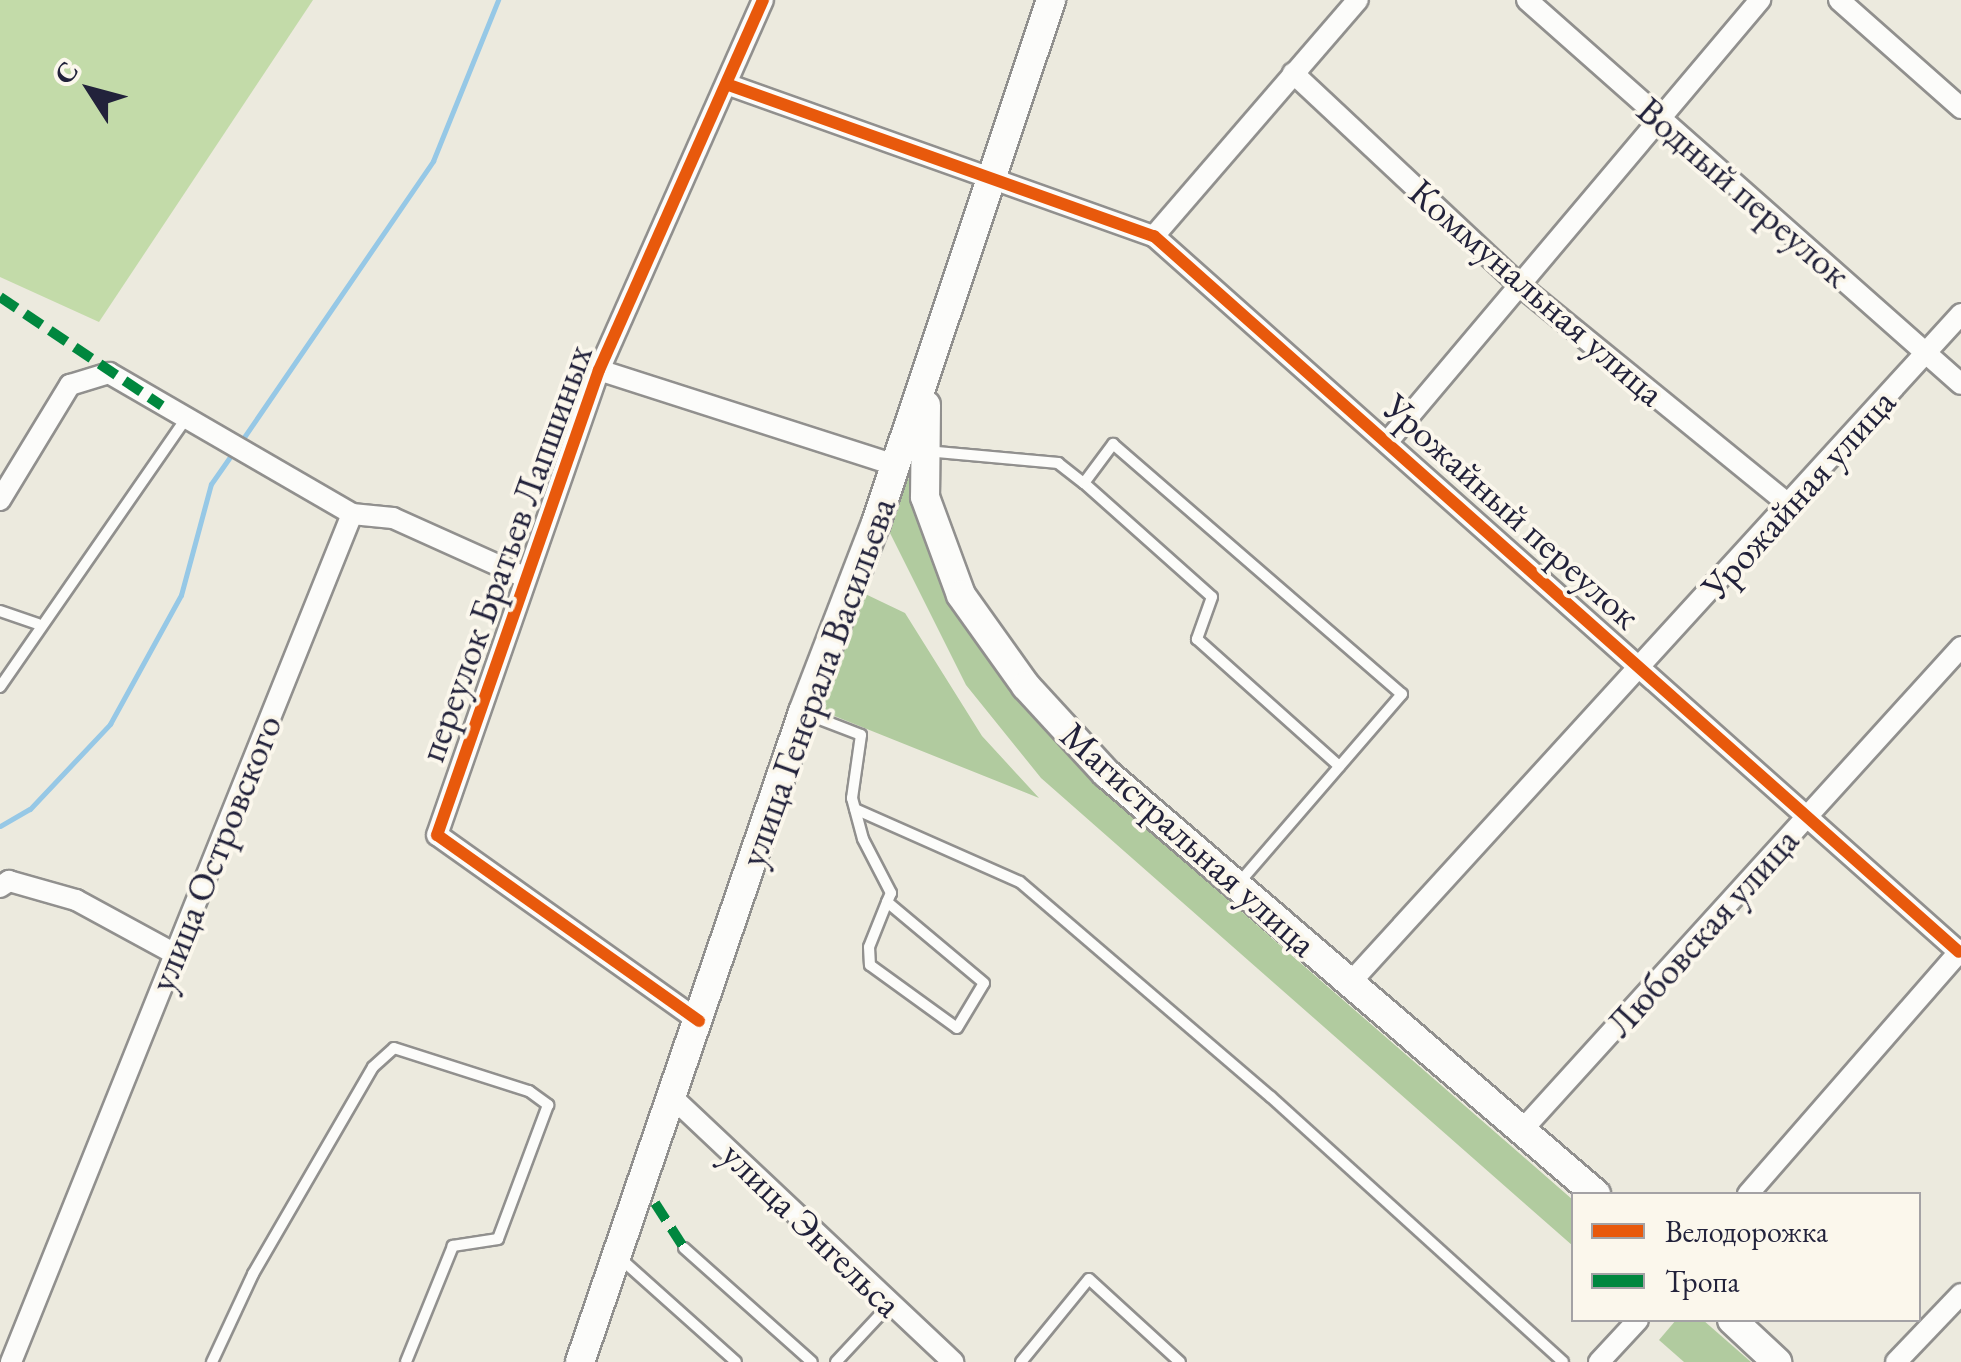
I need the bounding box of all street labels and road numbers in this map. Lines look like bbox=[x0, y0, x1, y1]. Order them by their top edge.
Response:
street label: Водный переулок bbox=[1628, 87, 1860, 297]
street label: Коммунальная улица bbox=[1400, 169, 1674, 415]
street label: переулок Братьев Лапшиных bbox=[408, 339, 602, 767]
street label: Урожайная улица bbox=[1691, 379, 1905, 609]
street label: Урожайный переулок bbox=[1374, 384, 1650, 638]
street label: улица Генерала Васильева bbox=[729, 491, 905, 873]
street label: улица Островского bbox=[139, 708, 291, 998]
street label: Магистральная улица bbox=[1052, 712, 1326, 966]
street label: Любовская улица bbox=[1596, 818, 1808, 1046]
street label: улица Энгельса bbox=[712, 1132, 912, 1326]

